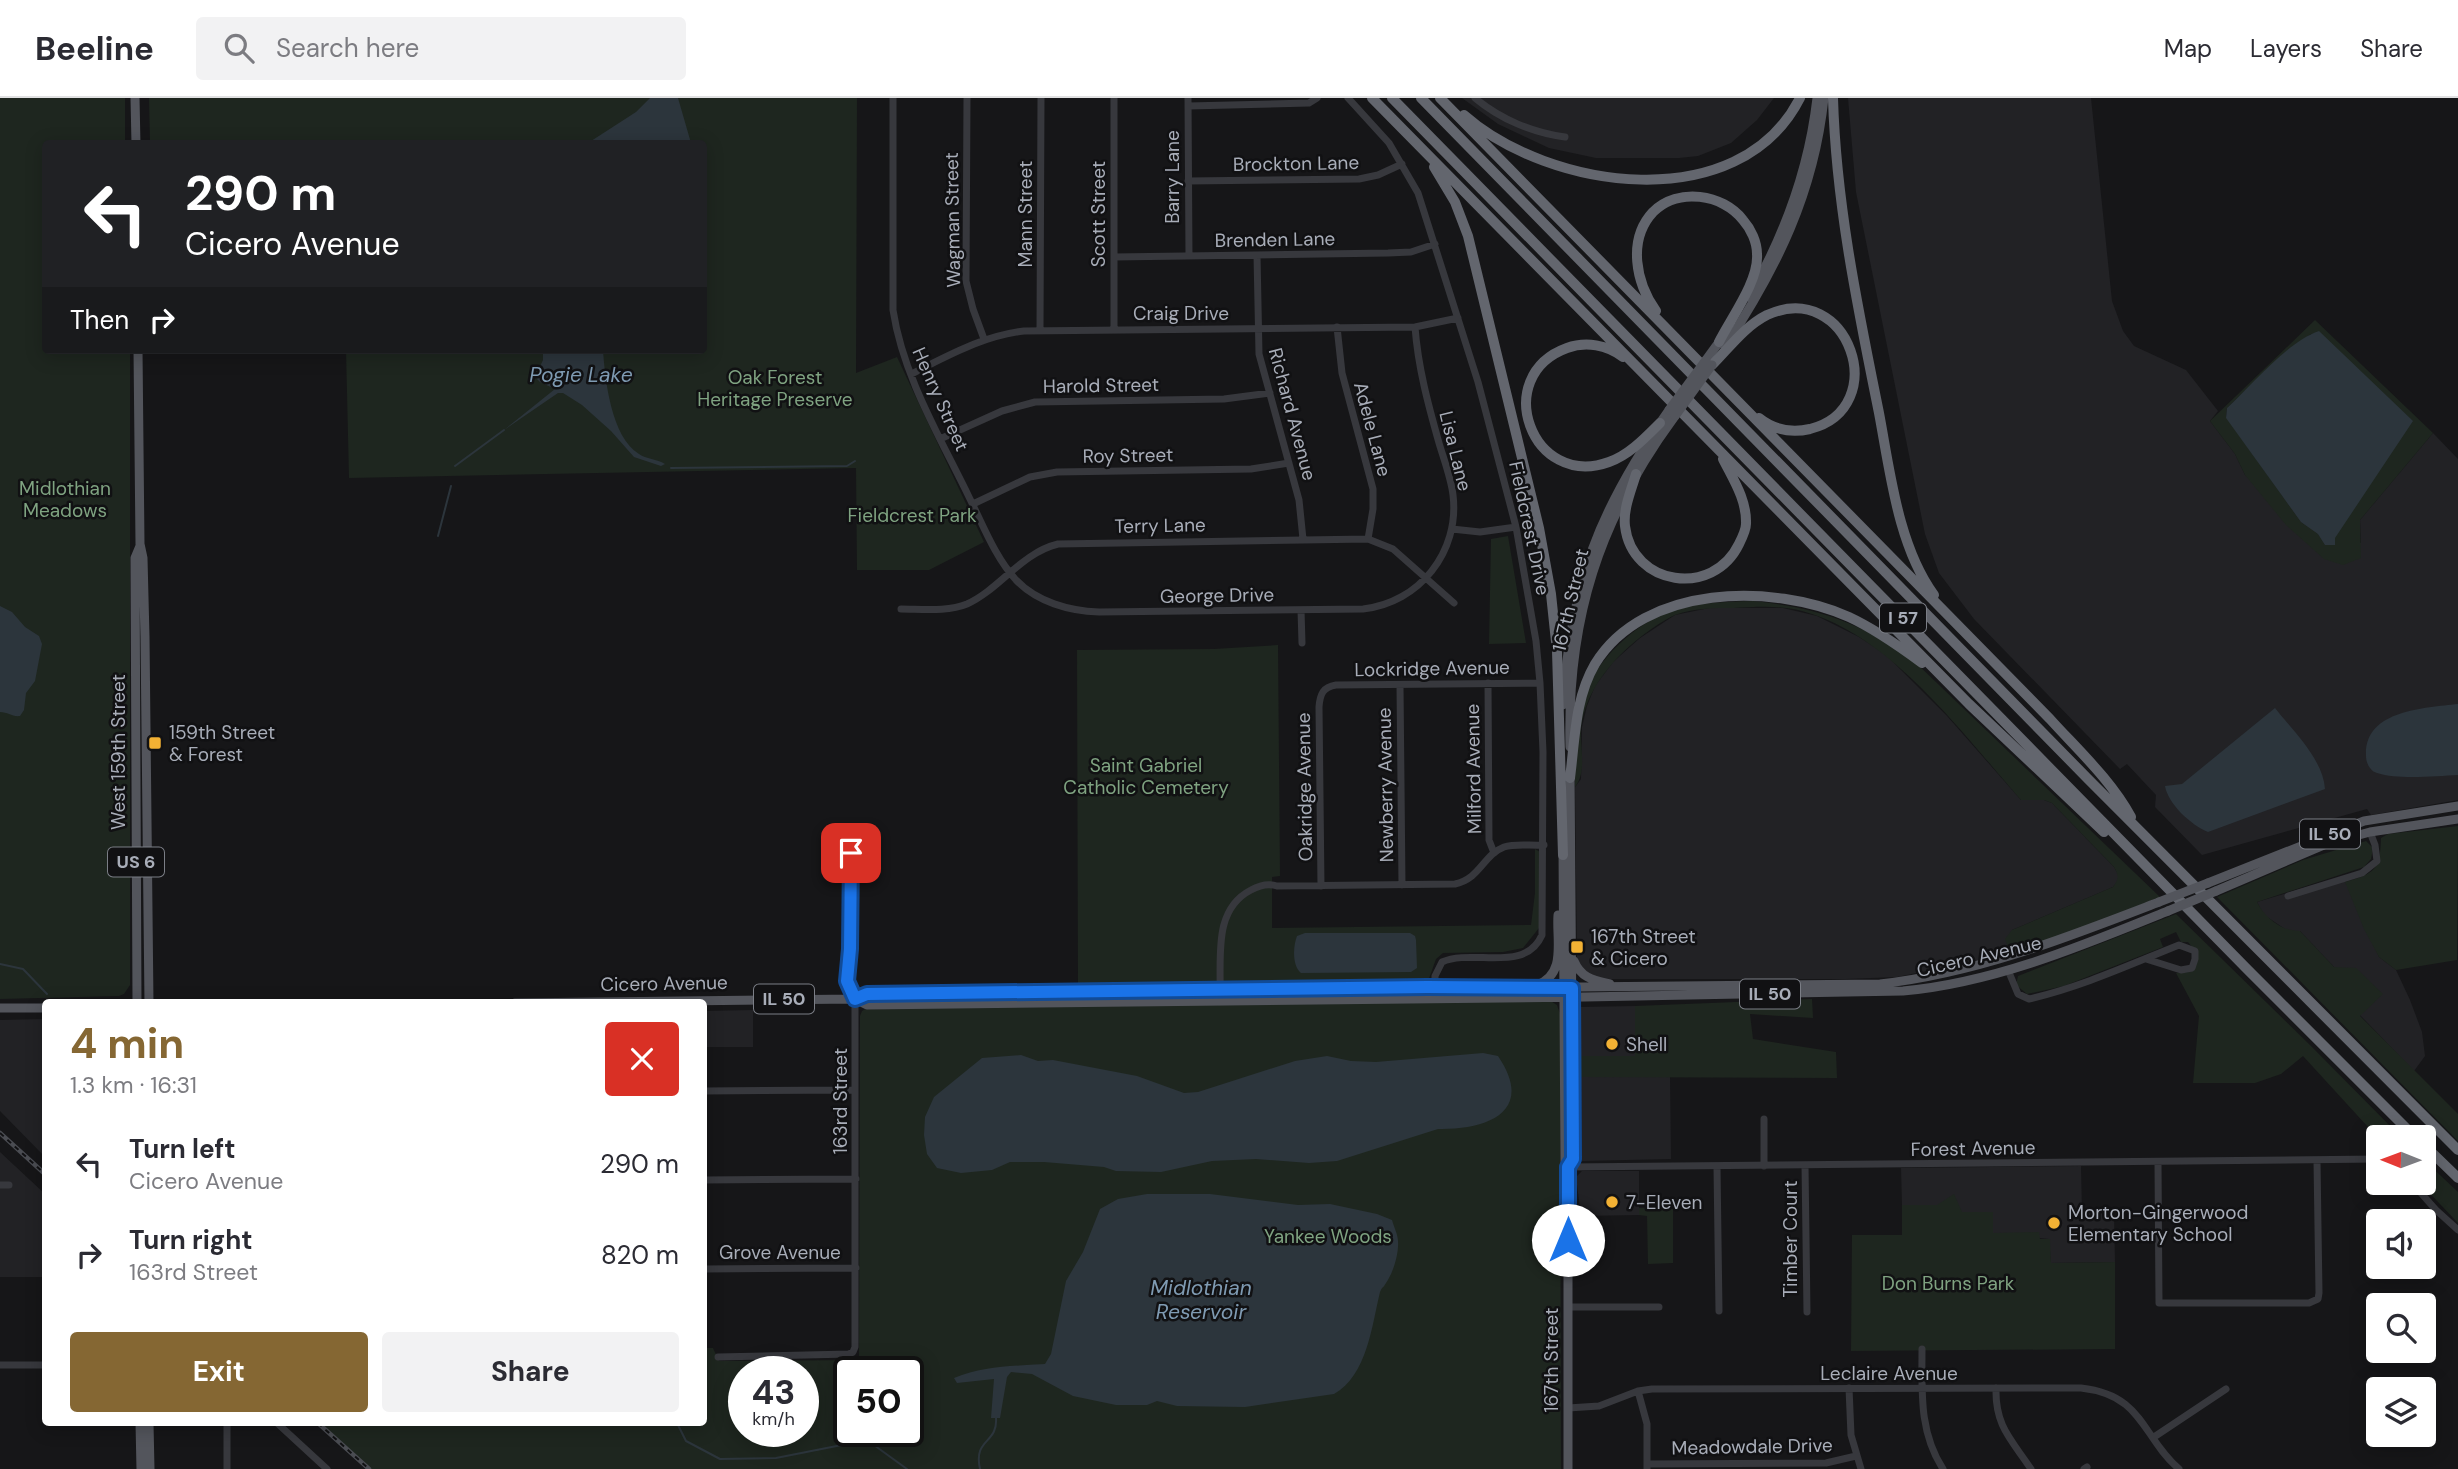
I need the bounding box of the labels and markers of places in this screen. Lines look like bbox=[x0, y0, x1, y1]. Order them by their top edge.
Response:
place label: 159th Street & Forest bbox=[169, 720, 275, 767]
marker: 159th Street & Forest bbox=[147, 735, 163, 751]
pin bbox=[821, 823, 881, 883]
place label: 167th Street & Cicero bbox=[1591, 924, 1696, 971]
marker: 167th Street & Cicero bbox=[1569, 939, 1585, 955]
place label: Shell bbox=[1626, 1032, 1667, 1057]
marker: Shell bbox=[1604, 1036, 1620, 1052]
place label: 7-Eleven bbox=[1626, 1190, 1702, 1215]
marker: 7-Eleven bbox=[1604, 1194, 1620, 1210]
place label: Morton-Gingerwood Elementary School bbox=[2068, 1200, 2248, 1247]
marker: Morton-Gingerwood Elementary School bbox=[2046, 1215, 2062, 1231]

